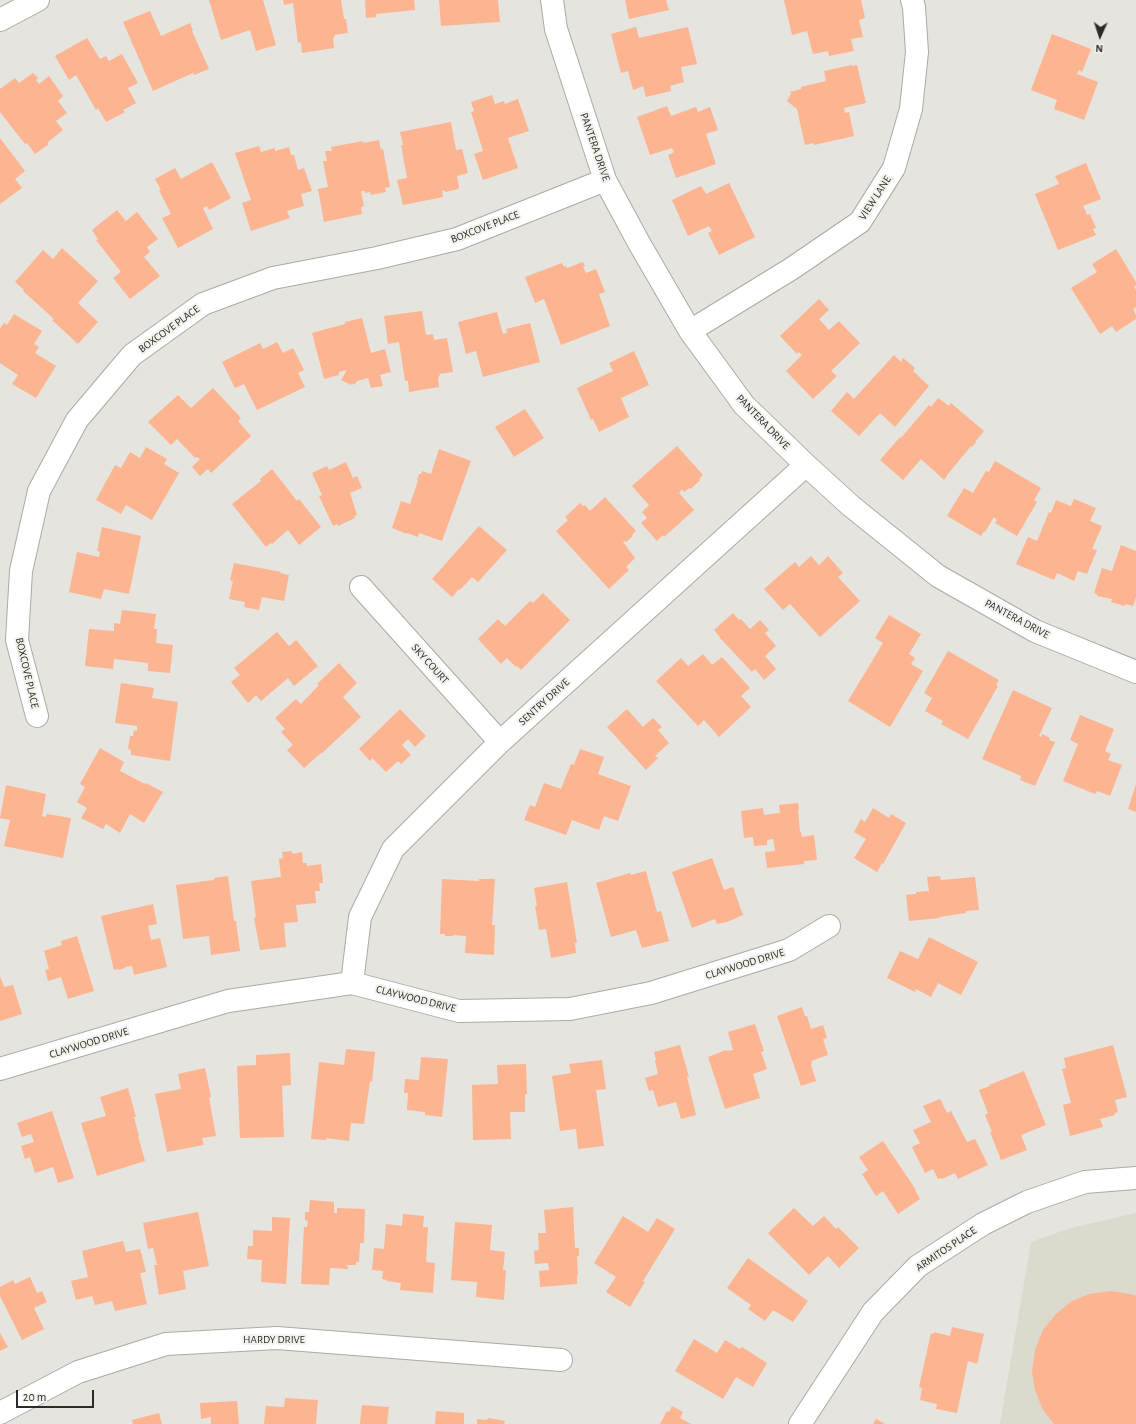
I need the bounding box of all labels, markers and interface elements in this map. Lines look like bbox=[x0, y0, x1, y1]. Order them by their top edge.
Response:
north arrow bbox=[1080, 16, 1120, 56]
text: N bbox=[1095, 43, 1103, 54]
street label: PANTERA DRIVE bbox=[577, 111, 613, 183]
street label: VIEW LANE bbox=[856, 174, 894, 222]
street label: BOXCOVE PLACE bbox=[449, 208, 521, 246]
street label: BOXCOVE PLACE bbox=[136, 302, 202, 356]
street label: PANTERA DRIVE bbox=[733, 392, 793, 452]
street label: PANTERA DRIVE bbox=[982, 596, 1052, 642]
street label: BOXCOVE PLACE bbox=[12, 636, 42, 710]
street label: SKY COURT bbox=[409, 641, 451, 687]
street label: SENTRY DRIVE bbox=[516, 676, 572, 728]
street label: CLAYWOOD DRIVE bbox=[704, 946, 786, 982]
street label: CLAYWOOD DRIVE bbox=[375, 983, 457, 1015]
street label: CLAYWOOD DRIVE bbox=[48, 1025, 130, 1061]
street label: ARMITOS PLACE bbox=[913, 1224, 979, 1274]
street label: HARDY DRIVE bbox=[243, 1333, 305, 1347]
scale bar bbox=[18, 1382, 96, 1408]
text: 20 m bbox=[23, 1391, 46, 1403]

